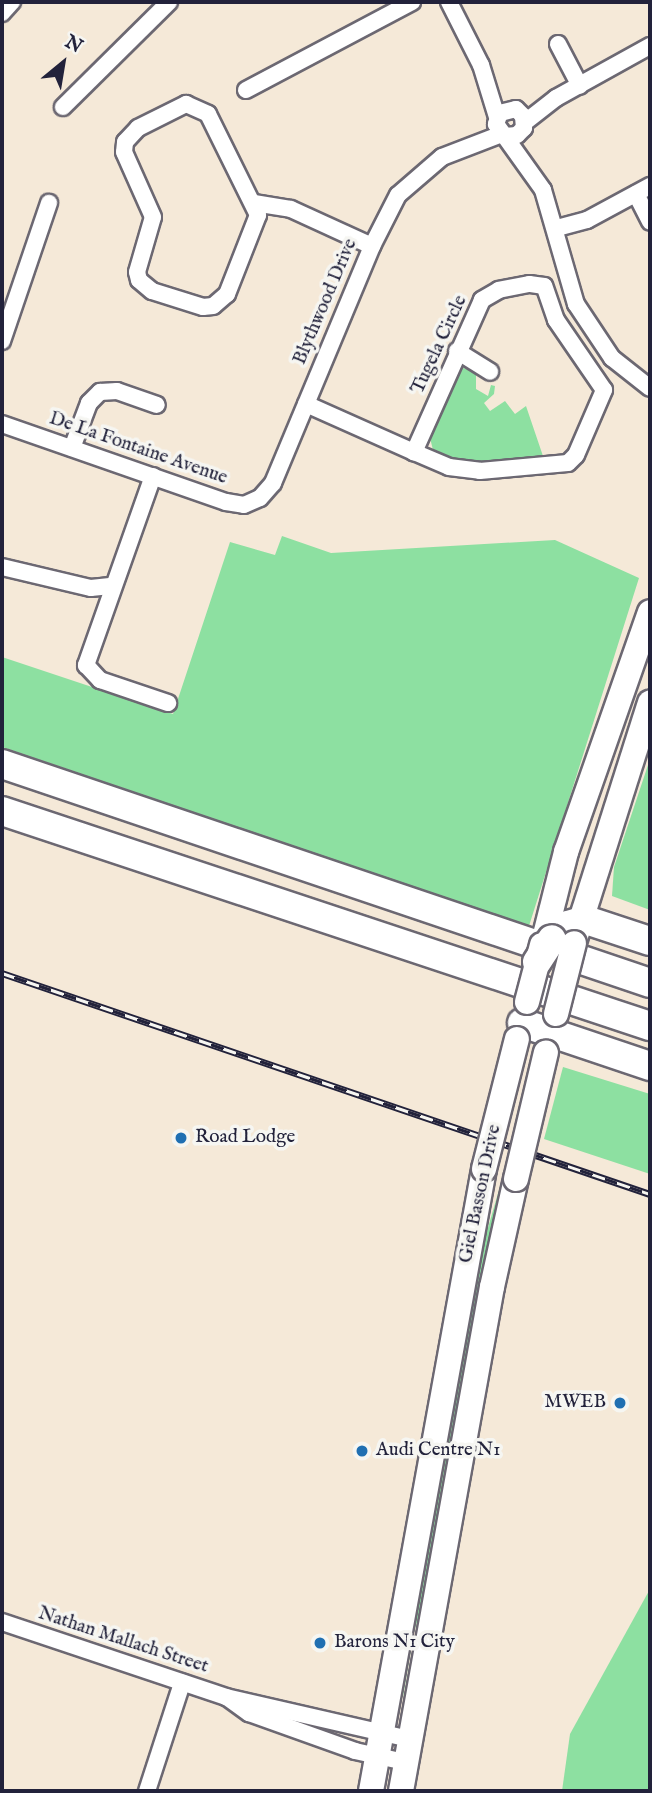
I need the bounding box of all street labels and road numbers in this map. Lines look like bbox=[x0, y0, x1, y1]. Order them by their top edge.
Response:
street label: Blythwood Drive bbox=[289, 236, 363, 368]
street label: Tugela Circle bbox=[407, 292, 473, 398]
street label: De La Fontaine Avenue bbox=[46, 408, 230, 490]
street label: Giel Basson Drive bbox=[455, 1123, 507, 1265]
street label: Nathan Mallach Street bbox=[35, 1603, 211, 1679]

